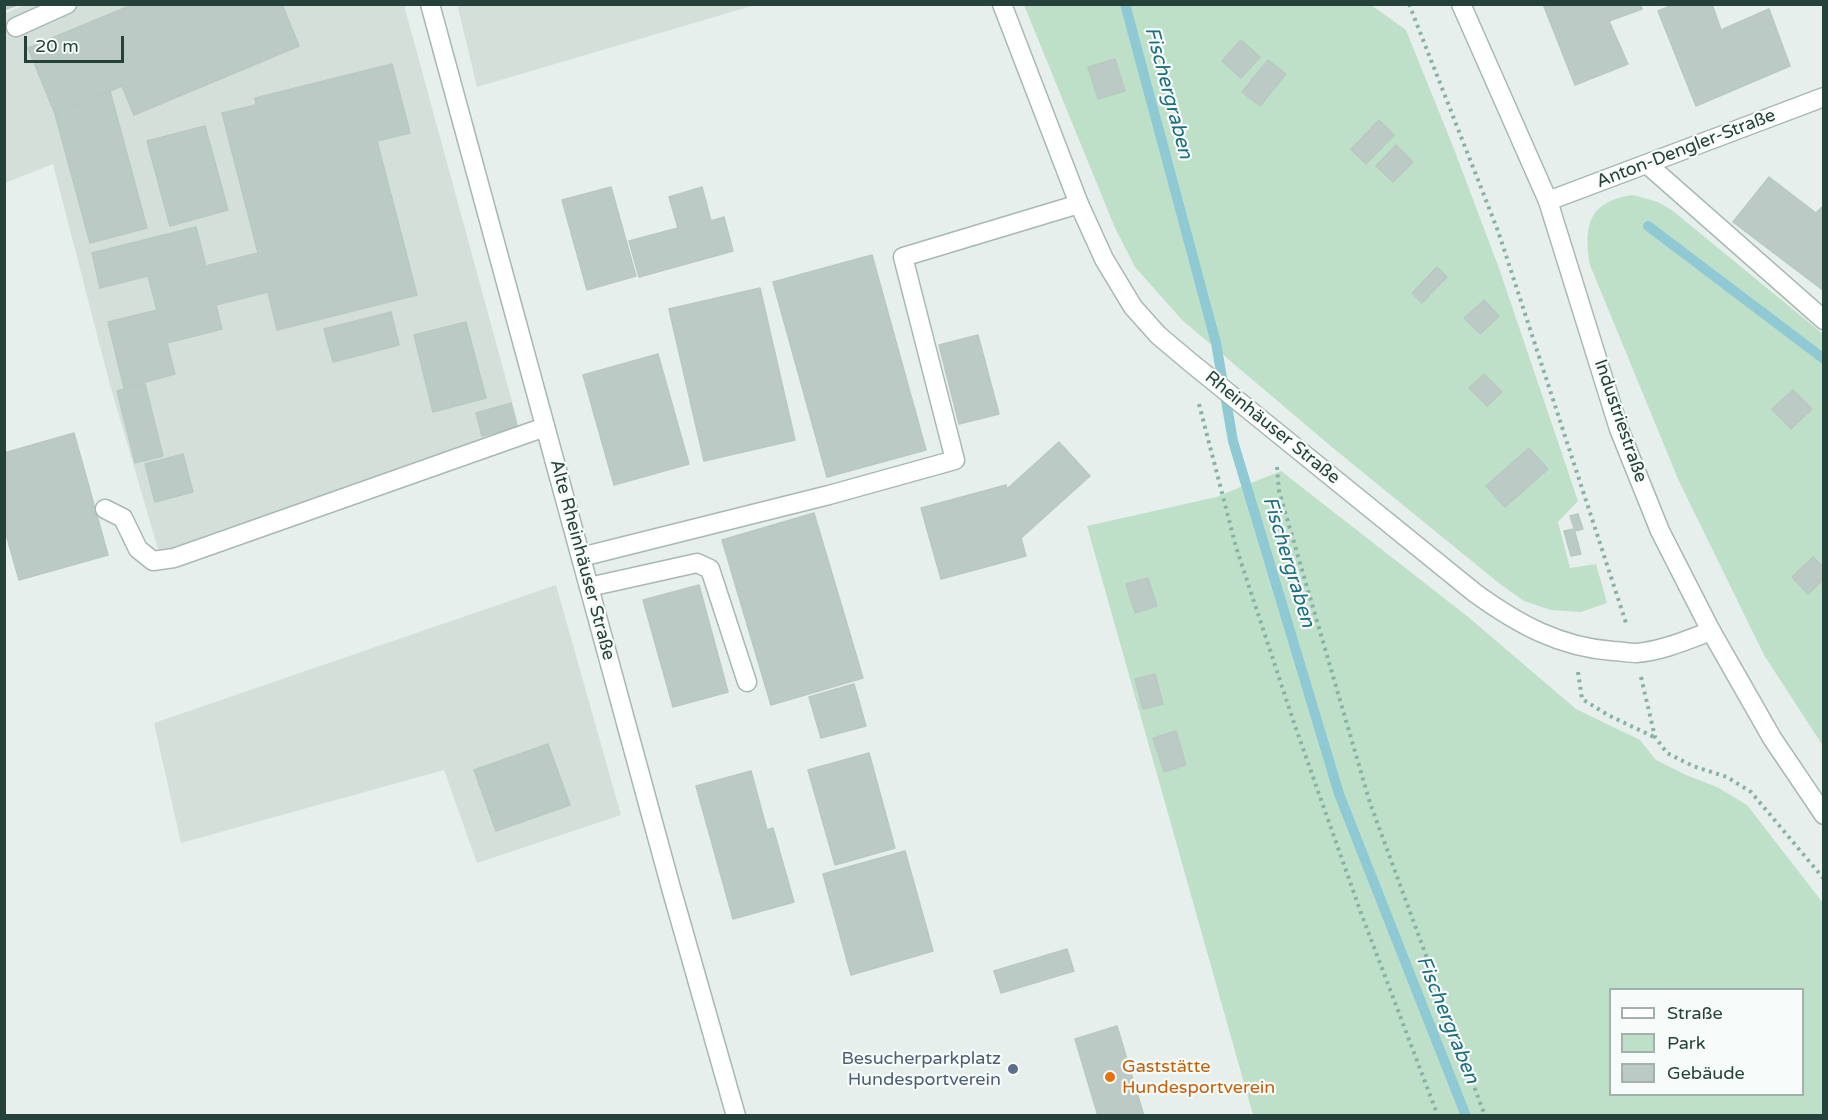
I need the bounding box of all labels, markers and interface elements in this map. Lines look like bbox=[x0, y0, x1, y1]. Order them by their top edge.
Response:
scale bar bbox=[27, 24, 128, 62]
water label: Fischergraben bbox=[1139, 24, 1197, 162]
text: 20 m bbox=[35, 35, 79, 57]
street label: Anton-Dengler-Straße bbox=[1593, 105, 1779, 193]
street label: Industriestraße bbox=[1589, 357, 1651, 485]
street label: Rheinhäuser Straße bbox=[1200, 367, 1344, 489]
street label: Alte Rheinhäuser Straße bbox=[545, 457, 619, 663]
water label: Fischergraben bbox=[1257, 494, 1319, 630]
water label: Fischergraben bbox=[1410, 953, 1484, 1087]
legend bbox=[1609, 988, 1804, 1096]
text: Straße bbox=[1667, 1002, 1723, 1024]
text: Park bbox=[1667, 1032, 1705, 1054]
place label: Besucherparkplatz Hundesportverein bbox=[841, 1048, 1001, 1090]
place label: Gaststätte Hundesportverein bbox=[1122, 1056, 1275, 1098]
marker: Besucherparkplatz Hundesportverein bbox=[1006, 1062, 1020, 1076]
text: Gebäude bbox=[1667, 1062, 1745, 1084]
marker: Gaststätte Hundesportverein bbox=[1103, 1070, 1117, 1084]

